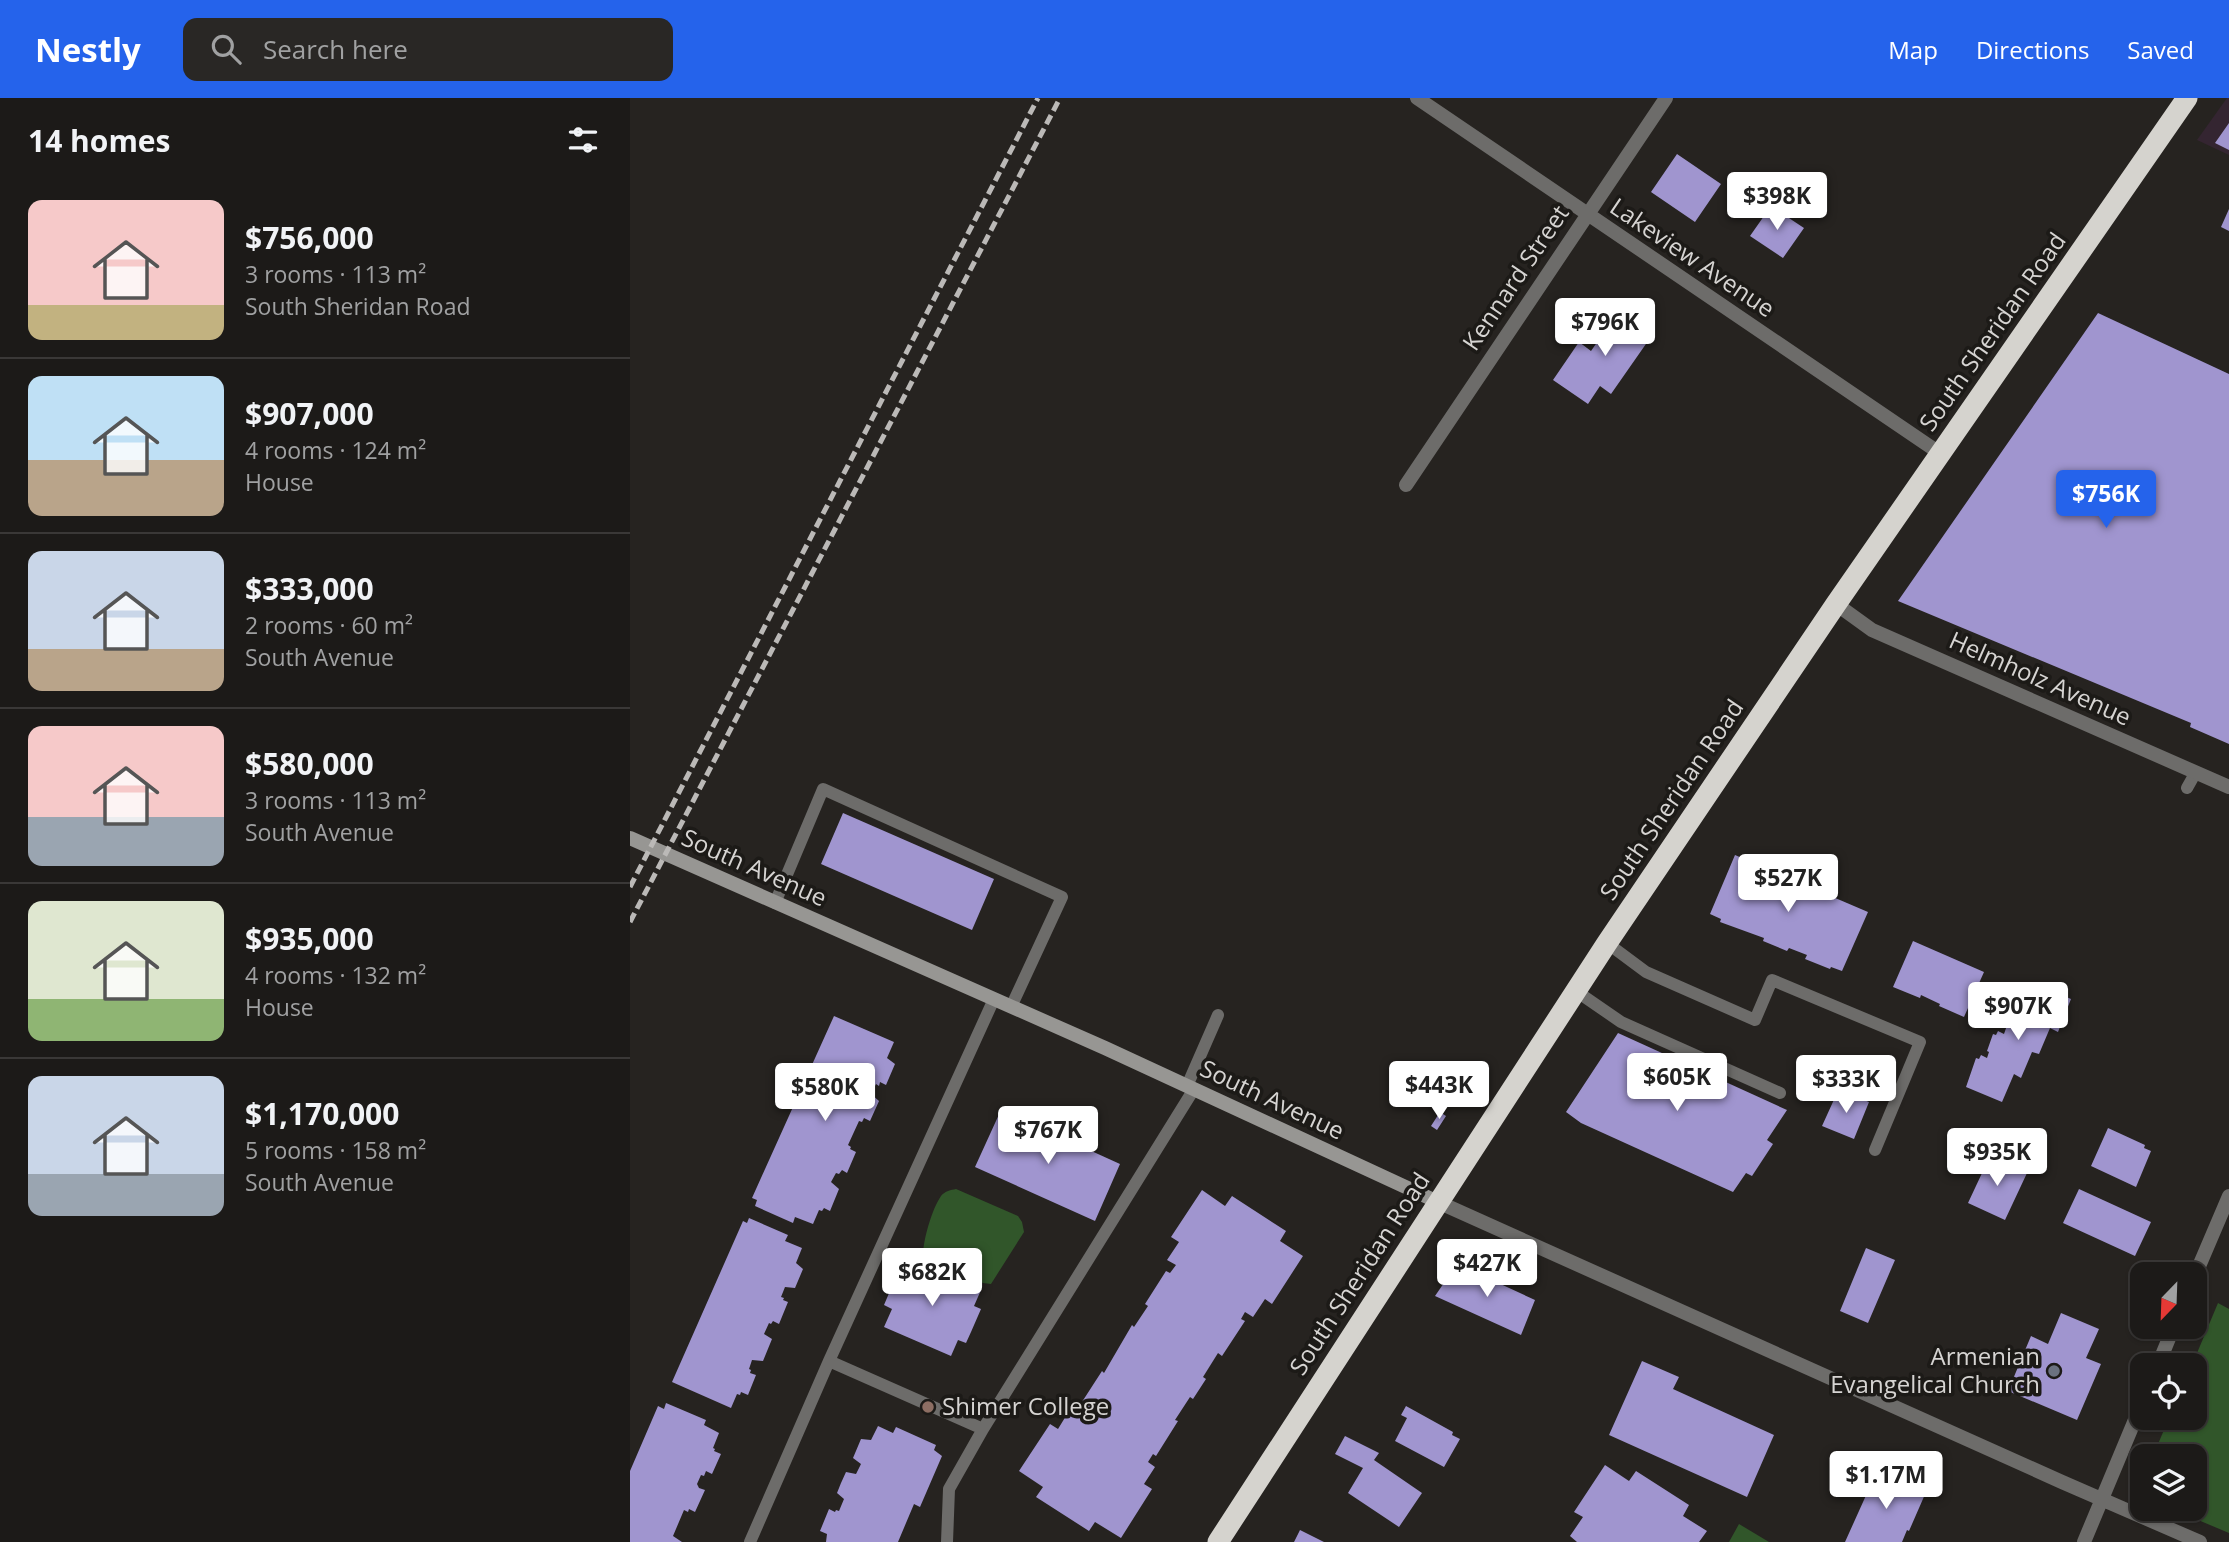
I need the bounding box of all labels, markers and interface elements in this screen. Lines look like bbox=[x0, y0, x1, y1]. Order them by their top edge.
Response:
search box bbox=[183, 18, 673, 81]
text: Nestly bbox=[35, 27, 141, 72]
icon: search bbox=[207, 30, 245, 68]
text: Search here bbox=[263, 31, 408, 67]
text: Map bbox=[1888, 33, 1938, 66]
text: Directions bbox=[1976, 33, 2089, 66]
text: Saved bbox=[2127, 33, 2194, 66]
text: 14 homes bbox=[28, 120, 171, 161]
icon: filters bbox=[564, 121, 602, 159]
pin: $398K bbox=[1728, 172, 1826, 232]
text: $398K bbox=[1743, 179, 1811, 211]
street label: Lakeview Avenue bbox=[1604, 189, 1782, 324]
street label: Kennard Street bbox=[1454, 198, 1576, 356]
text: $756,000 bbox=[245, 217, 374, 258]
street label: South Sheridan Road bbox=[1911, 225, 2073, 437]
icon: home bbox=[84, 228, 168, 312]
text: 3 rooms · 113 m² bbox=[245, 258, 426, 290]
text: South Sheridan Road bbox=[245, 290, 471, 322]
pin: $796K bbox=[1556, 299, 1654, 358]
text: $796K bbox=[1571, 305, 1639, 337]
text: $907,000 bbox=[245, 393, 374, 434]
icon: home bbox=[84, 404, 168, 488]
text: 4 rooms · 124 m² bbox=[245, 434, 426, 466]
text: House bbox=[245, 466, 314, 498]
pin: $756K bbox=[2057, 470, 2155, 530]
text: $756K bbox=[2072, 477, 2140, 509]
text: $333,000 bbox=[245, 568, 374, 609]
icon: home bbox=[84, 579, 168, 663]
text: 2 rooms · 60 m² bbox=[245, 609, 413, 641]
street label: Helmholz Avenue bbox=[1945, 623, 2137, 733]
text: South Avenue bbox=[245, 641, 394, 673]
street label: South Sheridan Road bbox=[1591, 692, 1750, 906]
text: $580,000 bbox=[245, 743, 374, 784]
icon: home bbox=[84, 754, 168, 838]
text: 3 rooms · 113 m² bbox=[245, 784, 426, 816]
text: South Avenue bbox=[245, 816, 394, 848]
street label: South Avenue bbox=[677, 820, 832, 913]
pin: $527K bbox=[1739, 854, 1837, 914]
text: $527K bbox=[1754, 861, 1822, 893]
text: $935,000 bbox=[245, 918, 374, 959]
icon: home bbox=[84, 929, 168, 1013]
text: 4 rooms · 132 m² bbox=[245, 959, 426, 991]
pin: $907K bbox=[1969, 982, 2067, 1042]
text: $907K bbox=[1984, 989, 2052, 1021]
text: House bbox=[245, 991, 314, 1023]
street label: South Avenue bbox=[1195, 1051, 1350, 1146]
pin: $605K bbox=[1628, 1054, 1726, 1113]
pin: $333K bbox=[1797, 1056, 1895, 1115]
text: $605K bbox=[1643, 1060, 1711, 1092]
pin: $443K bbox=[1390, 1062, 1488, 1121]
text: $333K bbox=[1812, 1062, 1880, 1094]
pin: $580K bbox=[776, 1063, 874, 1123]
text: $443K bbox=[1405, 1068, 1473, 1100]
text: $580K bbox=[791, 1070, 859, 1102]
text: $1,170,000 bbox=[245, 1093, 399, 1134]
icon: home bbox=[84, 1104, 168, 1188]
pin: $767K bbox=[999, 1107, 1097, 1166]
text: $767K bbox=[1014, 1113, 1082, 1145]
pin: $935K bbox=[1948, 1128, 2046, 1188]
text: 5 rooms · 158 m² bbox=[245, 1134, 426, 1166]
text: $935K bbox=[1963, 1135, 2031, 1167]
text: South Avenue bbox=[245, 1166, 394, 1198]
street label: South Sheridan Road bbox=[1281, 1166, 1437, 1381]
pin: $427K bbox=[1438, 1240, 1536, 1299]
text: $427K bbox=[1453, 1246, 1521, 1278]
pin: $682K bbox=[883, 1248, 981, 1308]
text: $682K bbox=[898, 1255, 966, 1287]
north arrow bbox=[2130, 1262, 2207, 1339]
map controls bbox=[2130, 1262, 2207, 1521]
place label: Armenian Evangelical Church bbox=[1830, 1339, 2040, 1400]
button: locate bbox=[2130, 1353, 2207, 1430]
marker: Armenian Evangelical Church bbox=[2046, 1363, 2062, 1379]
place label: Shimer College bbox=[942, 1389, 1109, 1422]
marker: Shimer College bbox=[920, 1399, 936, 1415]
button: layers bbox=[2130, 1444, 2207, 1521]
pin: $1.17M bbox=[1829, 1452, 1943, 1511]
text: $1.17M bbox=[1846, 1458, 1926, 1490]

